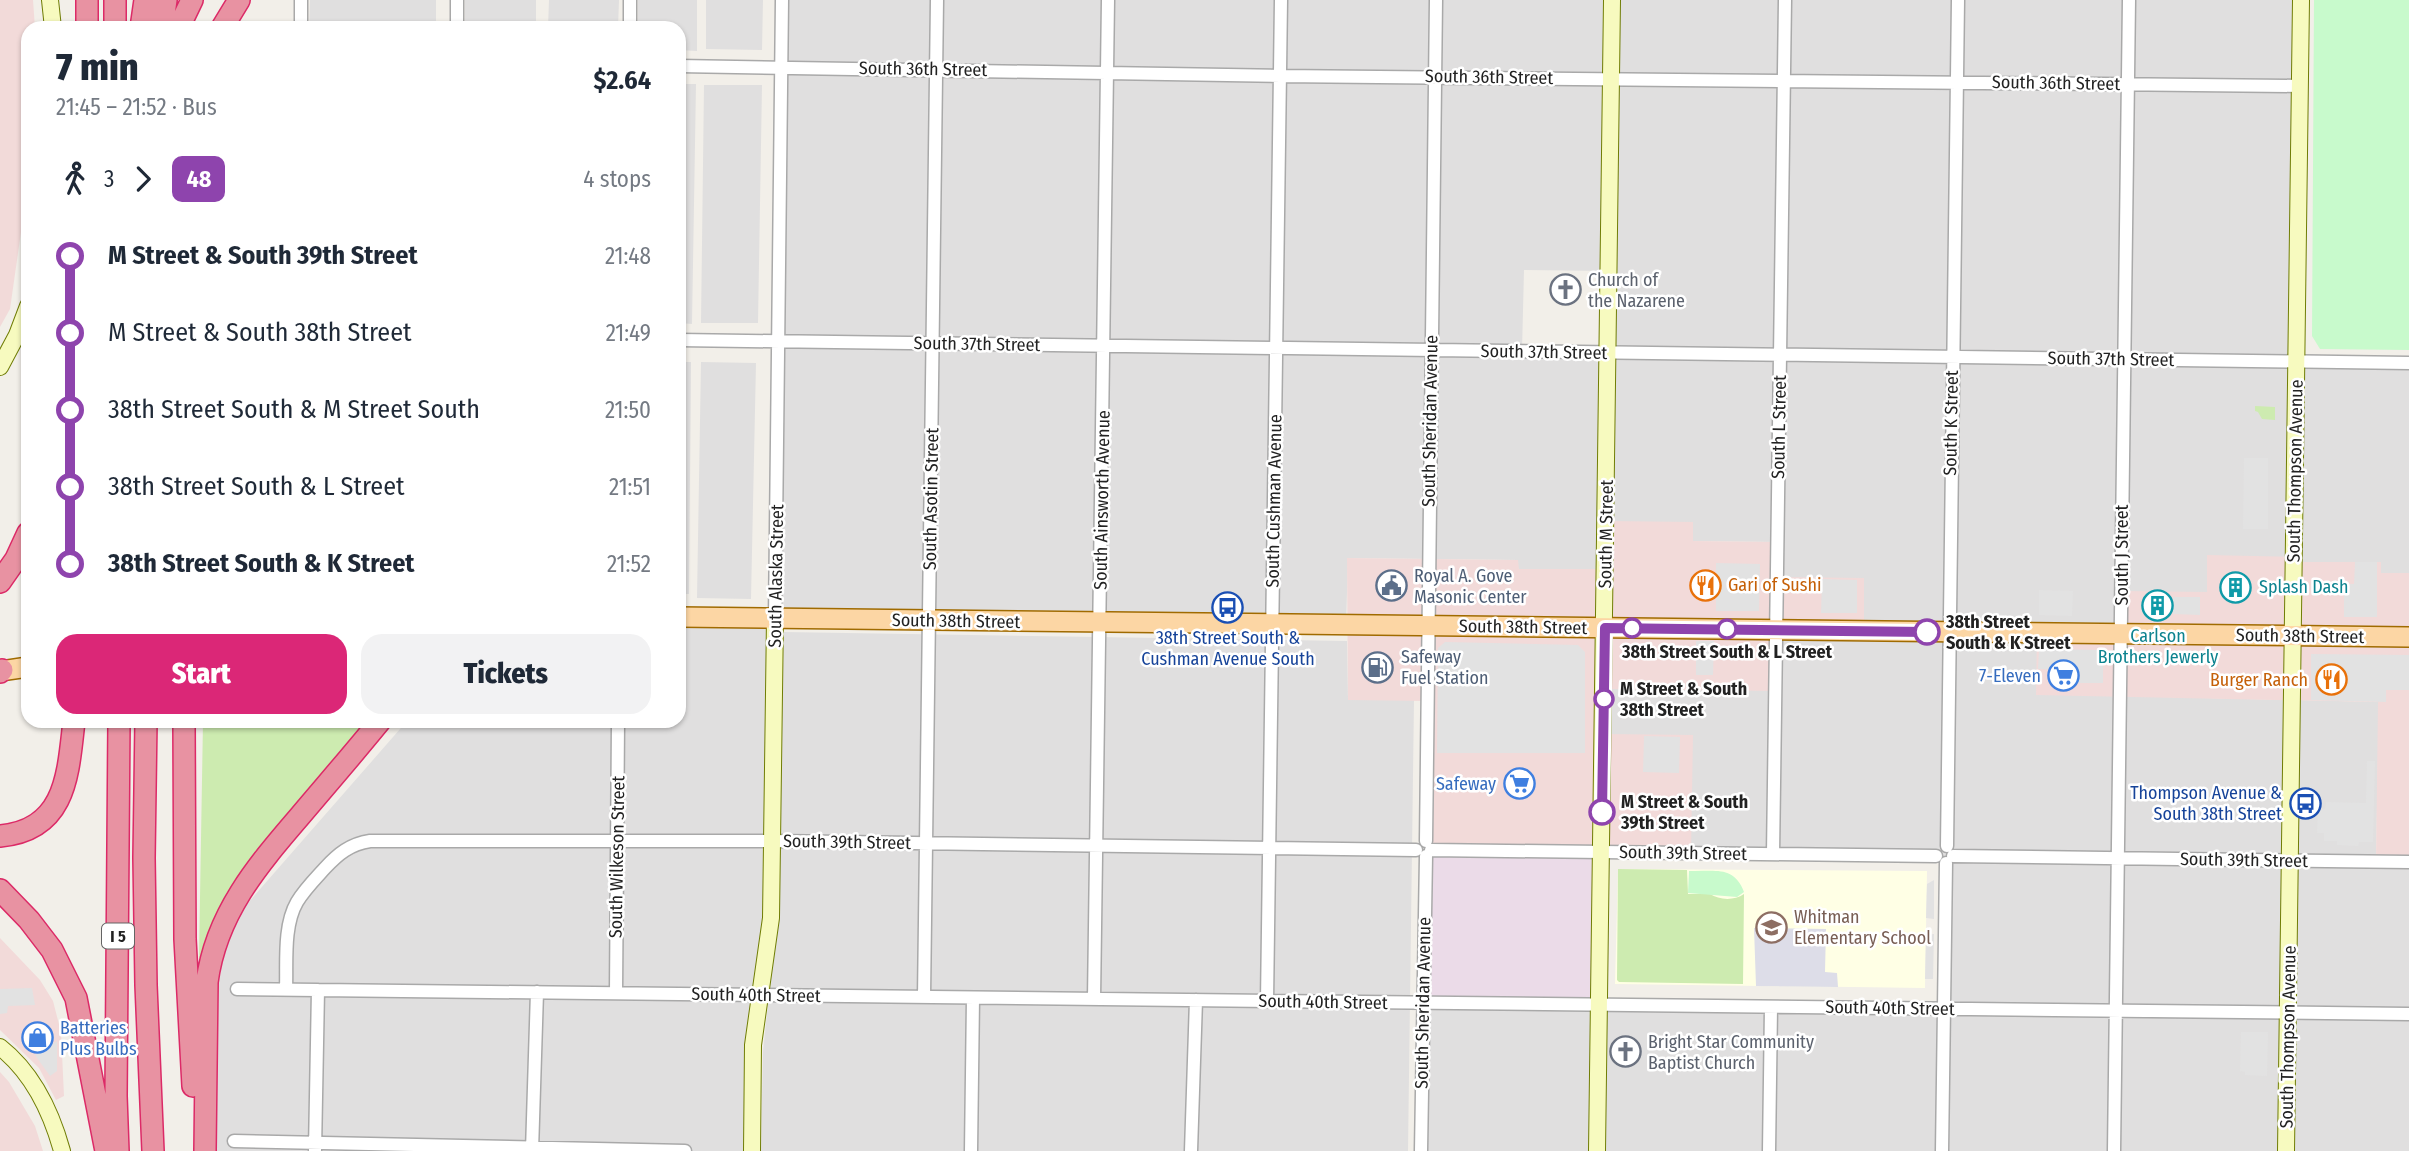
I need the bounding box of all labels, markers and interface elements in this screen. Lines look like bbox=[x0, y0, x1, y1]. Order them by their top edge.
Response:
text: 7 min bbox=[56, 44, 139, 90]
street label: South 36th Street bbox=[859, 57, 987, 81]
text: $2.64 bbox=[594, 65, 651, 96]
street label: South 36th Street bbox=[1425, 65, 1553, 89]
street label: South 36th Street bbox=[1992, 71, 2120, 95]
text: 21:45 – 21:52 · Bus bbox=[56, 93, 217, 121]
icon: walk bbox=[56, 160, 94, 198]
icon: forward bbox=[124, 160, 162, 198]
text: 3 bbox=[104, 165, 114, 193]
text: 48 bbox=[186, 165, 211, 193]
text: 4 stops bbox=[583, 165, 651, 193]
text: M Street & South 39th Street bbox=[108, 240, 418, 271]
text: 21:48 bbox=[605, 242, 651, 270]
place label: Church of the Nazarene bbox=[1588, 269, 1685, 312]
church icon: Church of the Nazarene bbox=[1548, 273, 1582, 307]
text: M Street & South 38th Street bbox=[108, 317, 412, 348]
text: 21:49 bbox=[606, 319, 651, 347]
street label: South 37th Street bbox=[914, 332, 1041, 356]
street label: South Sheridan Avenue bbox=[1418, 335, 1442, 507]
street label: South 37th Street bbox=[1481, 340, 1608, 364]
street label: South 37th Street bbox=[2048, 347, 2175, 371]
street label: South K Street bbox=[1939, 370, 1963, 476]
street label: South L Street bbox=[1767, 375, 1791, 479]
street label: South Thompson Avenue bbox=[2282, 379, 2308, 563]
text: 38th Street South & M Street South bbox=[108, 394, 480, 425]
text: 21:50 bbox=[605, 396, 651, 424]
street label: South Ainsworth Avenue bbox=[1089, 410, 1115, 590]
street label: South Cushman Avenue bbox=[1261, 414, 1287, 588]
street label: South Asotin Street bbox=[919, 427, 943, 570]
text: 38th Street South & L Street bbox=[108, 471, 405, 502]
text: 21:51 bbox=[609, 473, 651, 501]
street label: South M Street bbox=[1594, 479, 1618, 589]
street label: South Alaska Street bbox=[764, 504, 788, 648]
street label: South J Street bbox=[2111, 504, 2133, 605]
text: 38th Street South & K Street bbox=[108, 548, 415, 579]
text: 21:52 bbox=[607, 550, 651, 578]
place label: Royal A. Gove Masonic Center bbox=[1414, 565, 1527, 608]
restaurant icon: Gari of Sushi bbox=[1688, 568, 1722, 602]
public building icon: Royal A. Gove Masonic Center bbox=[1374, 569, 1408, 603]
building icon: Splash Dash bbox=[2219, 570, 2253, 604]
place label: Gari of Sushi bbox=[1728, 574, 1821, 596]
place label: Splash Dash bbox=[2259, 576, 2348, 598]
building icon: Carlson Brothers Jewerly bbox=[2141, 589, 2175, 623]
bus stop icon: 38th Street South & Cushman Avenue South bbox=[1211, 591, 1245, 625]
street label: South 38th Street bbox=[892, 609, 1020, 633]
place label: 38th Street South & K Street bbox=[1945, 611, 2071, 654]
street label: South 38th Street bbox=[1459, 615, 1587, 639]
unlabelled marker bbox=[1622, 618, 1642, 638]
marker: 38th Street South & L Street bbox=[1717, 619, 1737, 639]
marker: 38th Street South & K Street bbox=[1914, 619, 1940, 645]
street label: South 38th Street bbox=[2236, 624, 2364, 648]
place label: Carlson Brothers Jewerly bbox=[2098, 625, 2218, 668]
place label: 38th Street South & Cushman Avenue South bbox=[1141, 627, 1315, 670]
button: Start bbox=[56, 634, 347, 714]
button: Tickets bbox=[361, 634, 651, 714]
place label: 38th Street South & L Street bbox=[1621, 641, 1833, 663]
place label: Safeway Fuel Station bbox=[1401, 646, 1488, 689]
fuel station icon: Safeway Fuel Station bbox=[1361, 650, 1395, 684]
supermarket icon: 7-Eleven bbox=[2047, 659, 2081, 693]
restaurant icon: Burger Ranch bbox=[2314, 663, 2348, 697]
place label: 7-Eleven bbox=[1979, 665, 2041, 687]
place label: Burger Ranch bbox=[2210, 669, 2308, 691]
place label: M Street & South 38th Street bbox=[1619, 678, 1747, 721]
marker: M Street & South 38th Street bbox=[1594, 689, 1614, 709]
supermarket icon: Safeway bbox=[1502, 767, 1536, 801]
place label: Safeway bbox=[1436, 773, 1496, 795]
street label: South Wilkeson Street bbox=[605, 775, 629, 938]
place label: Thompson Avenue & South 38th Street bbox=[2130, 782, 2282, 825]
bus stop icon: Thompson Avenue & South 38th Street bbox=[2288, 786, 2322, 820]
place label: M Street & South 39th Street bbox=[1620, 791, 1748, 834]
marker: M Street & South 39th Street bbox=[1589, 799, 1615, 825]
street label: South 39th Street bbox=[783, 830, 911, 854]
street label: South 39th Street bbox=[1619, 841, 1747, 865]
street label: South 39th Street bbox=[2180, 848, 2308, 872]
place label: Whitman Elementary School bbox=[1794, 906, 1931, 949]
school or university icon: Whitman Elementary School bbox=[1754, 910, 1788, 944]
street label: South Sheridan Avenue bbox=[1411, 917, 1435, 1089]
road number: I 5 bbox=[102, 924, 134, 948]
street label: South Thompson Avenue bbox=[2275, 945, 2301, 1129]
street label: South 40th Street bbox=[691, 983, 821, 1007]
street label: South 40th Street bbox=[1258, 990, 1388, 1014]
street label: South 40th Street bbox=[1825, 996, 1955, 1020]
place label: Batteries Plus Bulbs bbox=[60, 1017, 137, 1060]
shop icon: Batteries Plus Bulbs bbox=[20, 1021, 54, 1055]
place label: Bright Star Community Baptist Church bbox=[1648, 1031, 1814, 1074]
church icon: Bright Star Community Baptist Church bbox=[1608, 1035, 1642, 1069]

